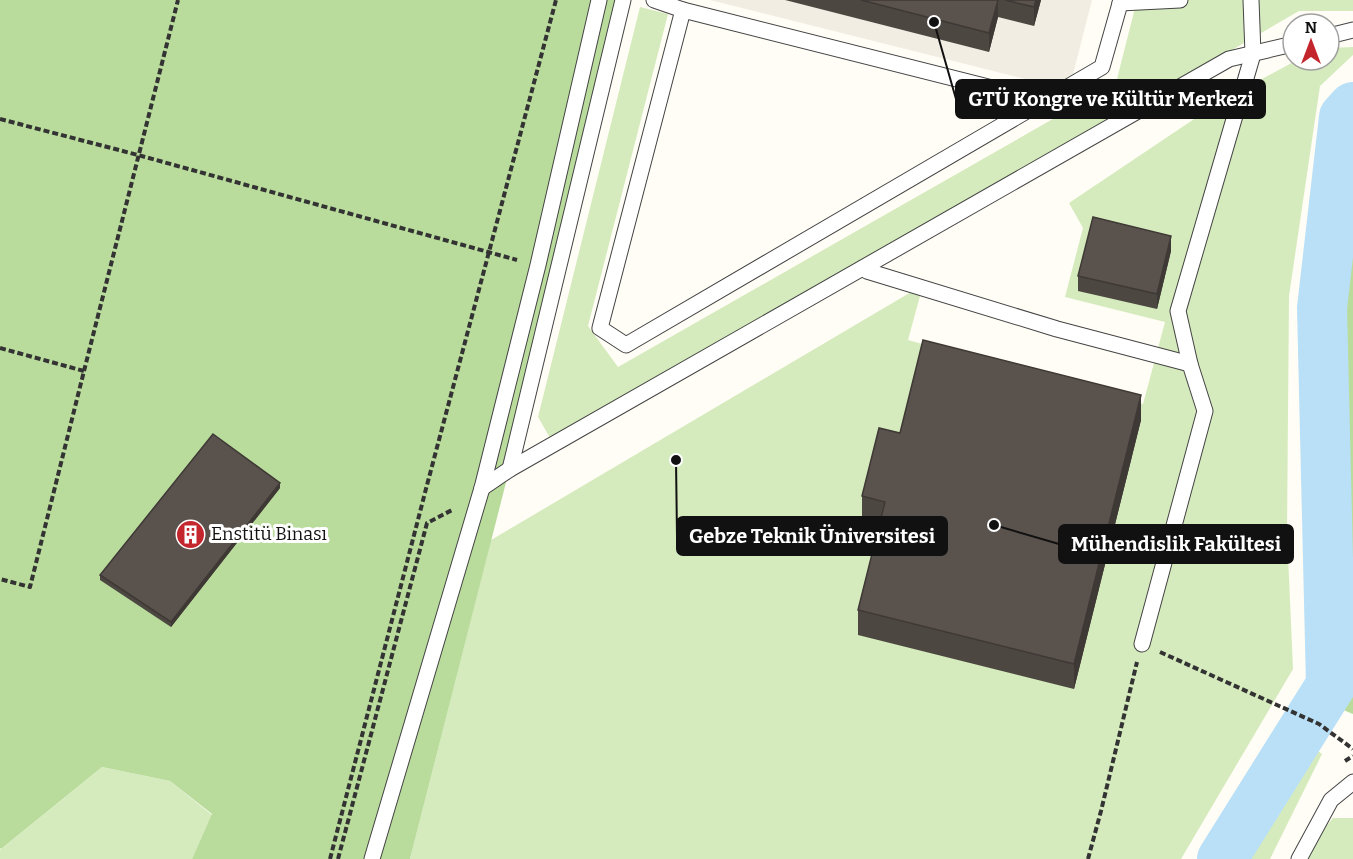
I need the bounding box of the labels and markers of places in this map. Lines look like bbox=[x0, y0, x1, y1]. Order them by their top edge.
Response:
callout: GTÜ Kongre ve Kültür Merkezi bbox=[956, 80, 1265, 118]
callout: Gebze Teknik Üniversitesi bbox=[677, 517, 947, 555]
building icon: Enstitü Binası bbox=[174, 518, 206, 550]
place label: Enstitü Binası bbox=[211, 523, 327, 545]
callout: Mühendislik Fakültesi bbox=[1059, 525, 1293, 563]

